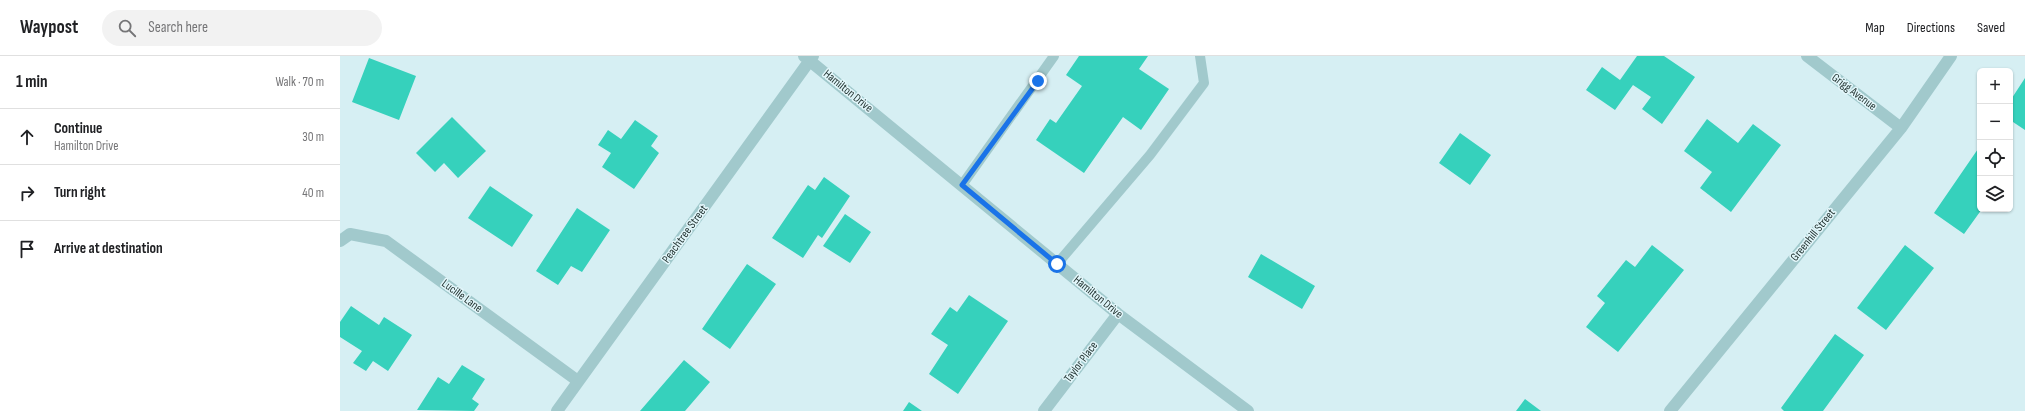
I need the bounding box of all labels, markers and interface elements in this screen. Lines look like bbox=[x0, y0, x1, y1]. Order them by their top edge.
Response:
search box bbox=[102, 10, 382, 46]
text: Waypost bbox=[20, 16, 78, 39]
icon: search bbox=[116, 17, 138, 39]
text: Search here bbox=[148, 18, 208, 37]
text: Map bbox=[1865, 19, 1885, 36]
text: Directions bbox=[1907, 19, 1955, 36]
text: Saved bbox=[1977, 19, 2005, 36]
street label: Hamilton Drive bbox=[820, 66, 876, 116]
map controls bbox=[1977, 68, 2013, 212]
button: + bbox=[1977, 68, 2013, 104]
street label: Grigg Avenue bbox=[1829, 70, 1880, 114]
text: 1 min bbox=[16, 72, 48, 92]
route end bbox=[1029, 72, 1047, 90]
text: Walk · 70 m bbox=[275, 74, 324, 90]
button: − bbox=[1977, 104, 2013, 140]
text: Continue bbox=[54, 119, 103, 138]
icon: ahead bbox=[16, 126, 38, 148]
text: 30 m bbox=[302, 129, 324, 145]
text: Hamilton Drive bbox=[54, 138, 118, 154]
button: locate bbox=[1977, 140, 2013, 176]
button: layers bbox=[1977, 176, 2013, 212]
icon: right bbox=[16, 182, 38, 204]
text: Turn right bbox=[54, 183, 106, 202]
text: 40 m bbox=[302, 185, 324, 201]
street label: Peachtree Street bbox=[659, 202, 711, 266]
street label: Greenhill Street bbox=[1787, 205, 1839, 264]
icon: arrive bbox=[16, 238, 38, 260]
text: Arrive at destination bbox=[54, 239, 163, 258]
route start bbox=[1048, 255, 1066, 273]
street label: Hamilton Drive bbox=[1070, 272, 1126, 322]
street label: Lucille Lane bbox=[439, 276, 485, 316]
street label: Taylor Place bbox=[1061, 338, 1101, 385]

